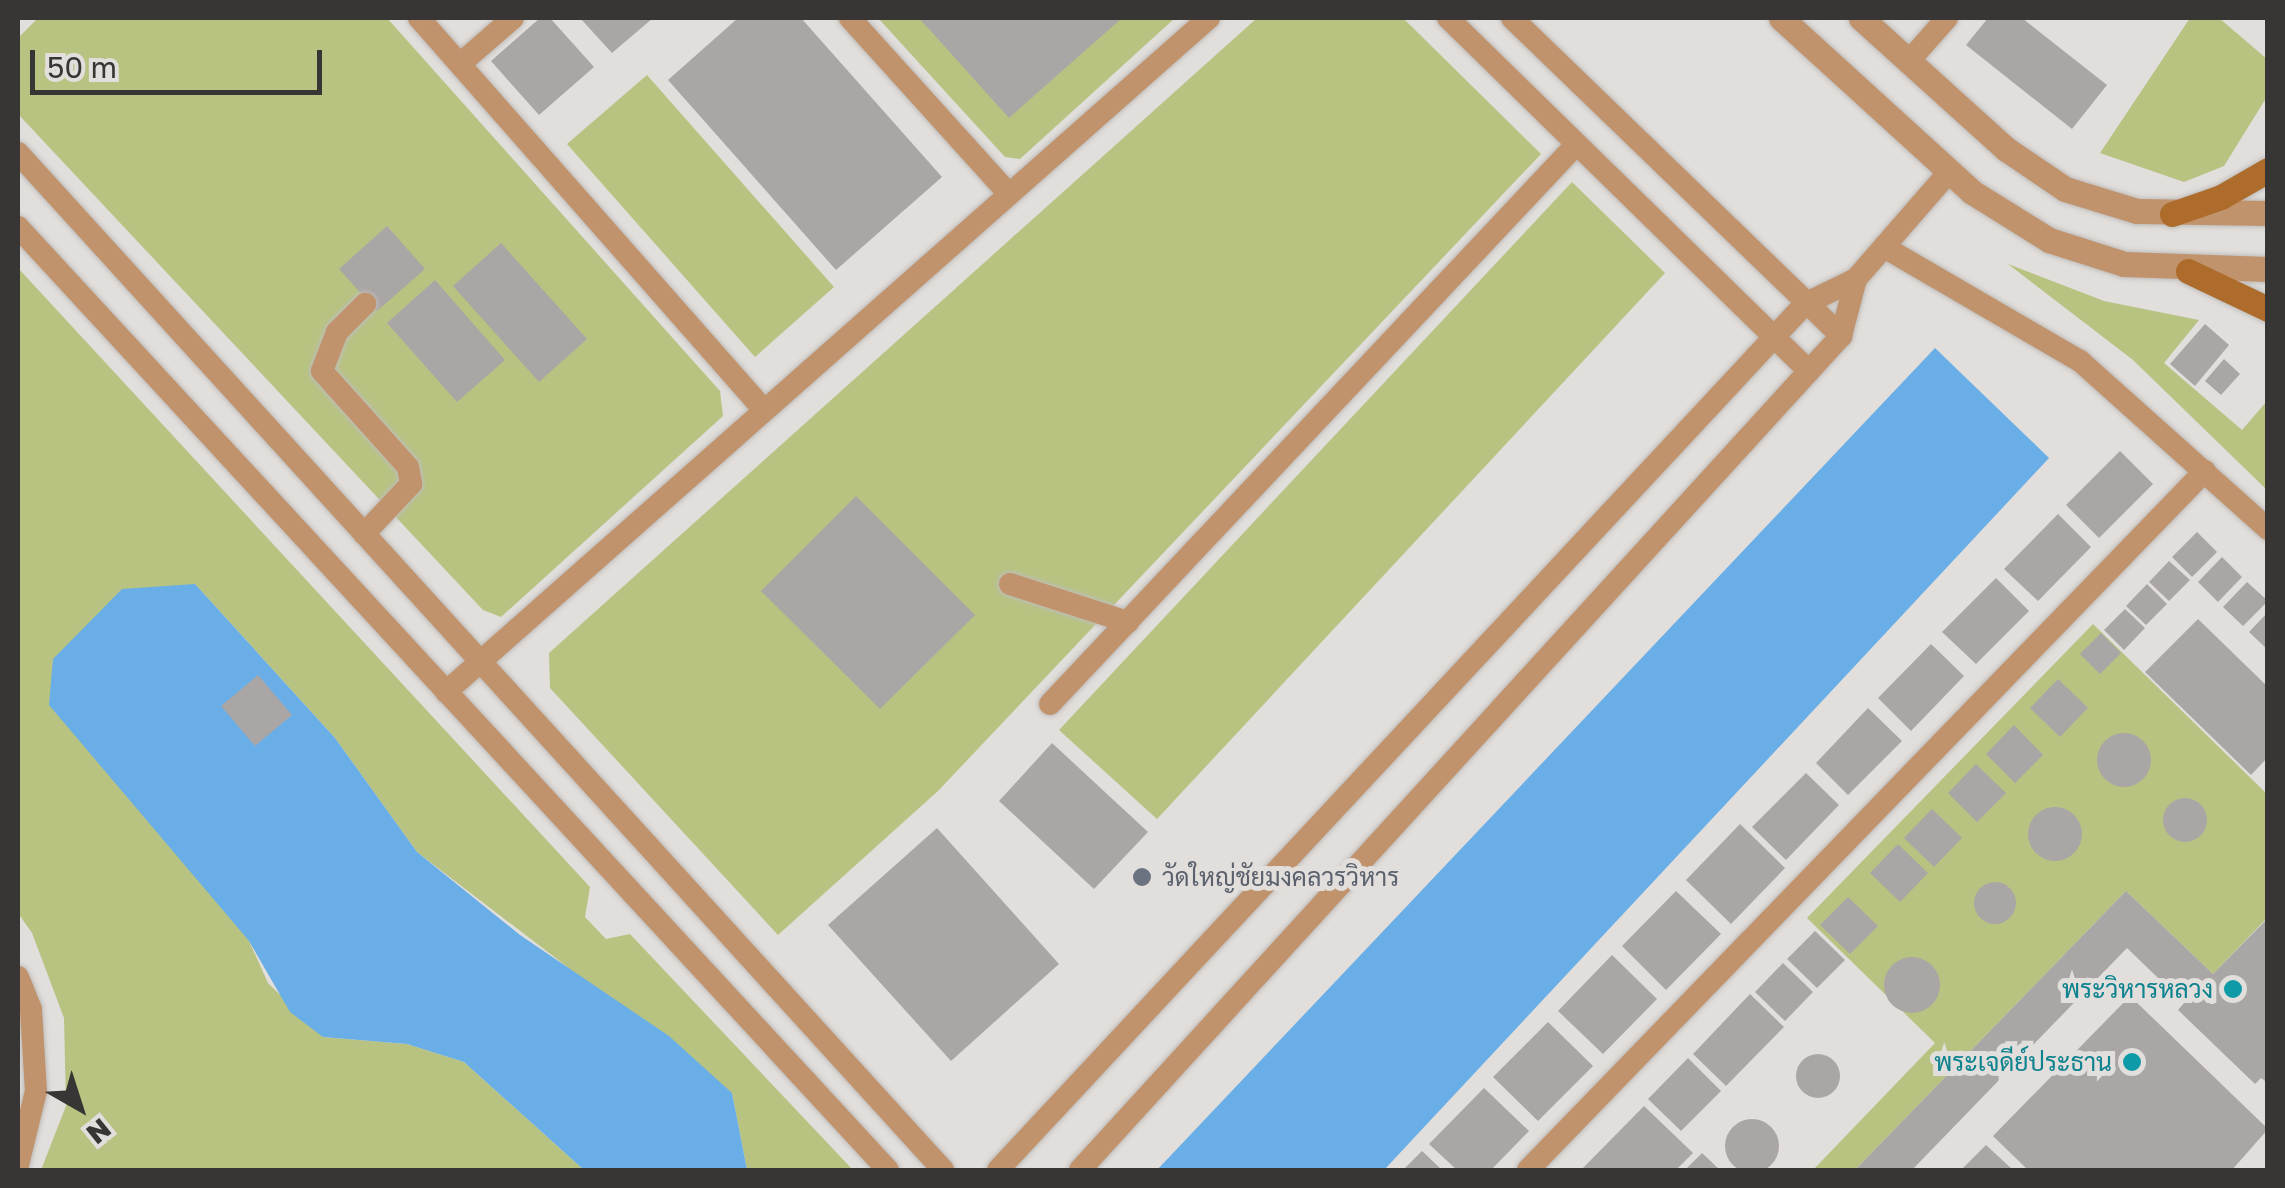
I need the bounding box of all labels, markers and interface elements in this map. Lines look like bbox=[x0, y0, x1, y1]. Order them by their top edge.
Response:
scale bar bbox=[35, 30, 328, 92]
text: 50 m bbox=[47, 49, 117, 85]
place label: วัดใหญ่ชัยมงคลวรวิหาร bbox=[1162, 862, 1399, 892]
marker: วัดใหญ่ชัยมงคลวรวิหาร bbox=[1131, 866, 1153, 888]
place label: พระวิหารหลวง bbox=[2062, 974, 2213, 1004]
marker: พระวิหารหลวง bbox=[2222, 978, 2244, 1000]
place label: พระเจดีย์ประธาน bbox=[1934, 1047, 2112, 1077]
marker: พระเจดีย์ประธาน bbox=[2121, 1051, 2143, 1073]
north arrow bbox=[30, 1058, 130, 1158]
text: N bbox=[81, 1112, 118, 1151]

